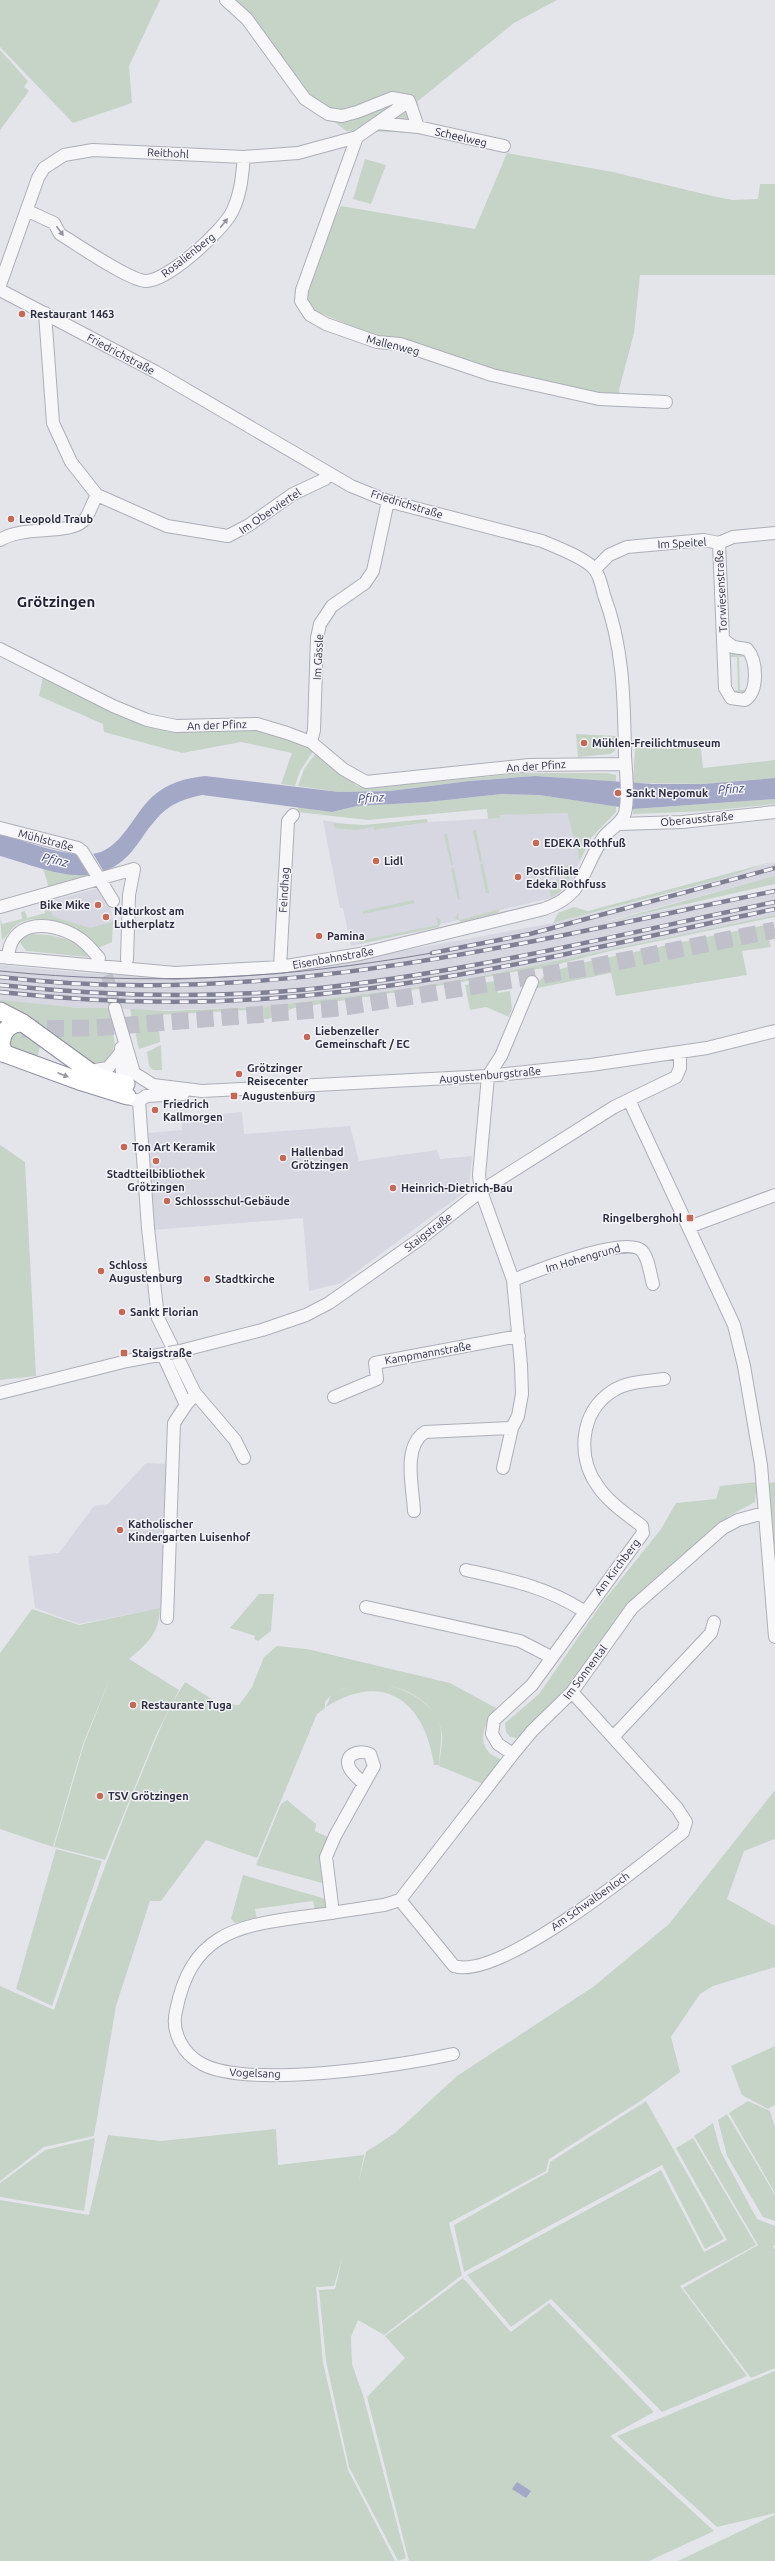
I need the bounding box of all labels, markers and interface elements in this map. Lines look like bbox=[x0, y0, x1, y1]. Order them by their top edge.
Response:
street label: Scheelweg bbox=[434, 125, 488, 149]
street label: Reithohl bbox=[147, 146, 189, 160]
one-way arrow bbox=[220, 218, 229, 229]
one-way arrow bbox=[56, 226, 64, 237]
street label: Rosalienberg bbox=[159, 230, 217, 280]
place label: Restaurant 1463 bbox=[30, 308, 115, 320]
marker: Restaurant 1463 bbox=[17, 309, 27, 319]
street label: Friedrichstraße bbox=[85, 331, 157, 377]
street label: Mallenweg bbox=[365, 333, 421, 357]
street label: Im Oberviertel bbox=[237, 486, 303, 536]
street label: Friedrichstraße bbox=[369, 487, 445, 521]
place label: Leopold Traub bbox=[19, 513, 94, 525]
marker: Leopold Traub bbox=[6, 514, 16, 524]
street label: Im Speitel bbox=[657, 536, 707, 550]
street label: Torwiesenstraße bbox=[713, 550, 729, 632]
district label: Grötzingen bbox=[17, 593, 95, 610]
street label: Im Gässle bbox=[311, 634, 325, 680]
street label: An der Pfinz bbox=[187, 718, 247, 732]
place label: Mühlen-Freilichtmuseum bbox=[592, 737, 721, 749]
marker: Mühlen-Freilichtmuseum bbox=[579, 738, 589, 748]
street label: An der Pfinz bbox=[506, 758, 566, 774]
water label: Pfinz bbox=[717, 781, 745, 797]
place label: Sankt Nepomuk bbox=[626, 787, 709, 799]
marker: Sankt Nepomuk bbox=[613, 788, 623, 798]
water label: Pfinz bbox=[357, 790, 385, 806]
street label: Oberausstraße bbox=[660, 810, 734, 828]
street label: Mühlstraße bbox=[17, 827, 75, 853]
place label: EDEKA Rothfuß bbox=[544, 837, 626, 849]
marker: EDEKA Rothfuß bbox=[531, 838, 541, 848]
water label: Pfinz bbox=[41, 850, 70, 870]
place label: Lidl bbox=[384, 855, 404, 867]
marker: Lidl bbox=[371, 856, 381, 866]
place label: Postfiliale Edeka Rothfuss bbox=[526, 865, 606, 890]
street label: Feindhag bbox=[277, 867, 291, 913]
marker: Postfiliale Edeka Rothfuss bbox=[513, 872, 523, 882]
place label: Bike Mike bbox=[40, 899, 90, 911]
marker: Bike Mike bbox=[93, 900, 103, 910]
place label: Naturkost am Lutherplatz bbox=[114, 905, 184, 930]
marker: Naturkost am Lutherplatz bbox=[101, 912, 111, 922]
place label: Pamina bbox=[327, 930, 365, 942]
marker: Pamina bbox=[314, 931, 324, 941]
street label: Eisenbahnstraße bbox=[291, 945, 375, 971]
place label: Liebenzeller Gemeinschaft / EC bbox=[315, 1025, 410, 1050]
marker: Liebenzeller Gemeinschaft / EC bbox=[302, 1032, 312, 1042]
place label: Grötzinger Reisecenter bbox=[247, 1062, 309, 1087]
street label: Augustenburgstraße bbox=[439, 1065, 541, 1085]
marker: Grötzinger Reisecenter bbox=[234, 1069, 244, 1079]
one-way arrow bbox=[57, 1073, 69, 1079]
place label: Augustenburg bbox=[242, 1090, 316, 1102]
marker: Augustenburg bbox=[229, 1091, 239, 1101]
place label: Friedrich Kallmorgen bbox=[163, 1098, 223, 1123]
marker: Friedrich Kallmorgen bbox=[150, 1105, 160, 1115]
place label: Ton Art Keramik bbox=[132, 1141, 216, 1153]
marker: Ton Art Keramik bbox=[119, 1142, 129, 1152]
place label: Hallenbad Grötzingen bbox=[291, 1146, 349, 1171]
marker: Hallenbad Grötzingen bbox=[278, 1153, 288, 1163]
marker: Stadtteilbibliothek Grötzingen bbox=[151, 1156, 161, 1166]
place label: Stadtteilbibliothek Grötzingen bbox=[107, 1168, 206, 1193]
place label: Heinrich-Dietrich-Bau bbox=[401, 1182, 513, 1194]
marker: Heinrich-Dietrich-Bau bbox=[388, 1183, 398, 1193]
place label: Schlossschul-Gebäude bbox=[175, 1195, 290, 1207]
marker: Schlossschul-Gebäude bbox=[162, 1196, 172, 1206]
street label: Staigstraße bbox=[402, 1210, 454, 1254]
place label: Ringelberghohl bbox=[602, 1212, 683, 1224]
marker: Ringelberghohl bbox=[685, 1213, 695, 1223]
street label: Im Hohengrund bbox=[544, 1242, 622, 1274]
place label: Schloss Augustenburg bbox=[109, 1259, 183, 1284]
marker: Schloss Augustenburg bbox=[96, 1266, 106, 1276]
place label: Stadtkirche bbox=[215, 1273, 275, 1285]
marker: Stadtkirche bbox=[202, 1274, 212, 1284]
place label: Sankt Florian bbox=[130, 1306, 198, 1318]
marker: Sankt Florian bbox=[117, 1307, 127, 1317]
street label: Kampmannstraße bbox=[384, 1339, 472, 1367]
place label: Staigstraße bbox=[132, 1347, 192, 1359]
marker: Staigstraße bbox=[119, 1348, 129, 1358]
place label: Katholischer Kindergarten Luisenhof bbox=[128, 1518, 251, 1543]
marker: Katholischer Kindergarten Luisenhof bbox=[115, 1525, 125, 1535]
street label: Am Kirchberg bbox=[592, 1537, 642, 1597]
street label: Im Sonnental bbox=[561, 1642, 609, 1701]
place label: Restaurante Tuga bbox=[141, 1699, 232, 1711]
marker: Restaurante Tuga bbox=[128, 1700, 138, 1710]
place label: TSV Grötzingen bbox=[108, 1790, 189, 1802]
marker: TSV Grötzingen bbox=[95, 1791, 105, 1801]
street label: Am Schwalbenloch bbox=[549, 1869, 631, 1933]
street label: Vogelsang bbox=[229, 2066, 281, 2080]

